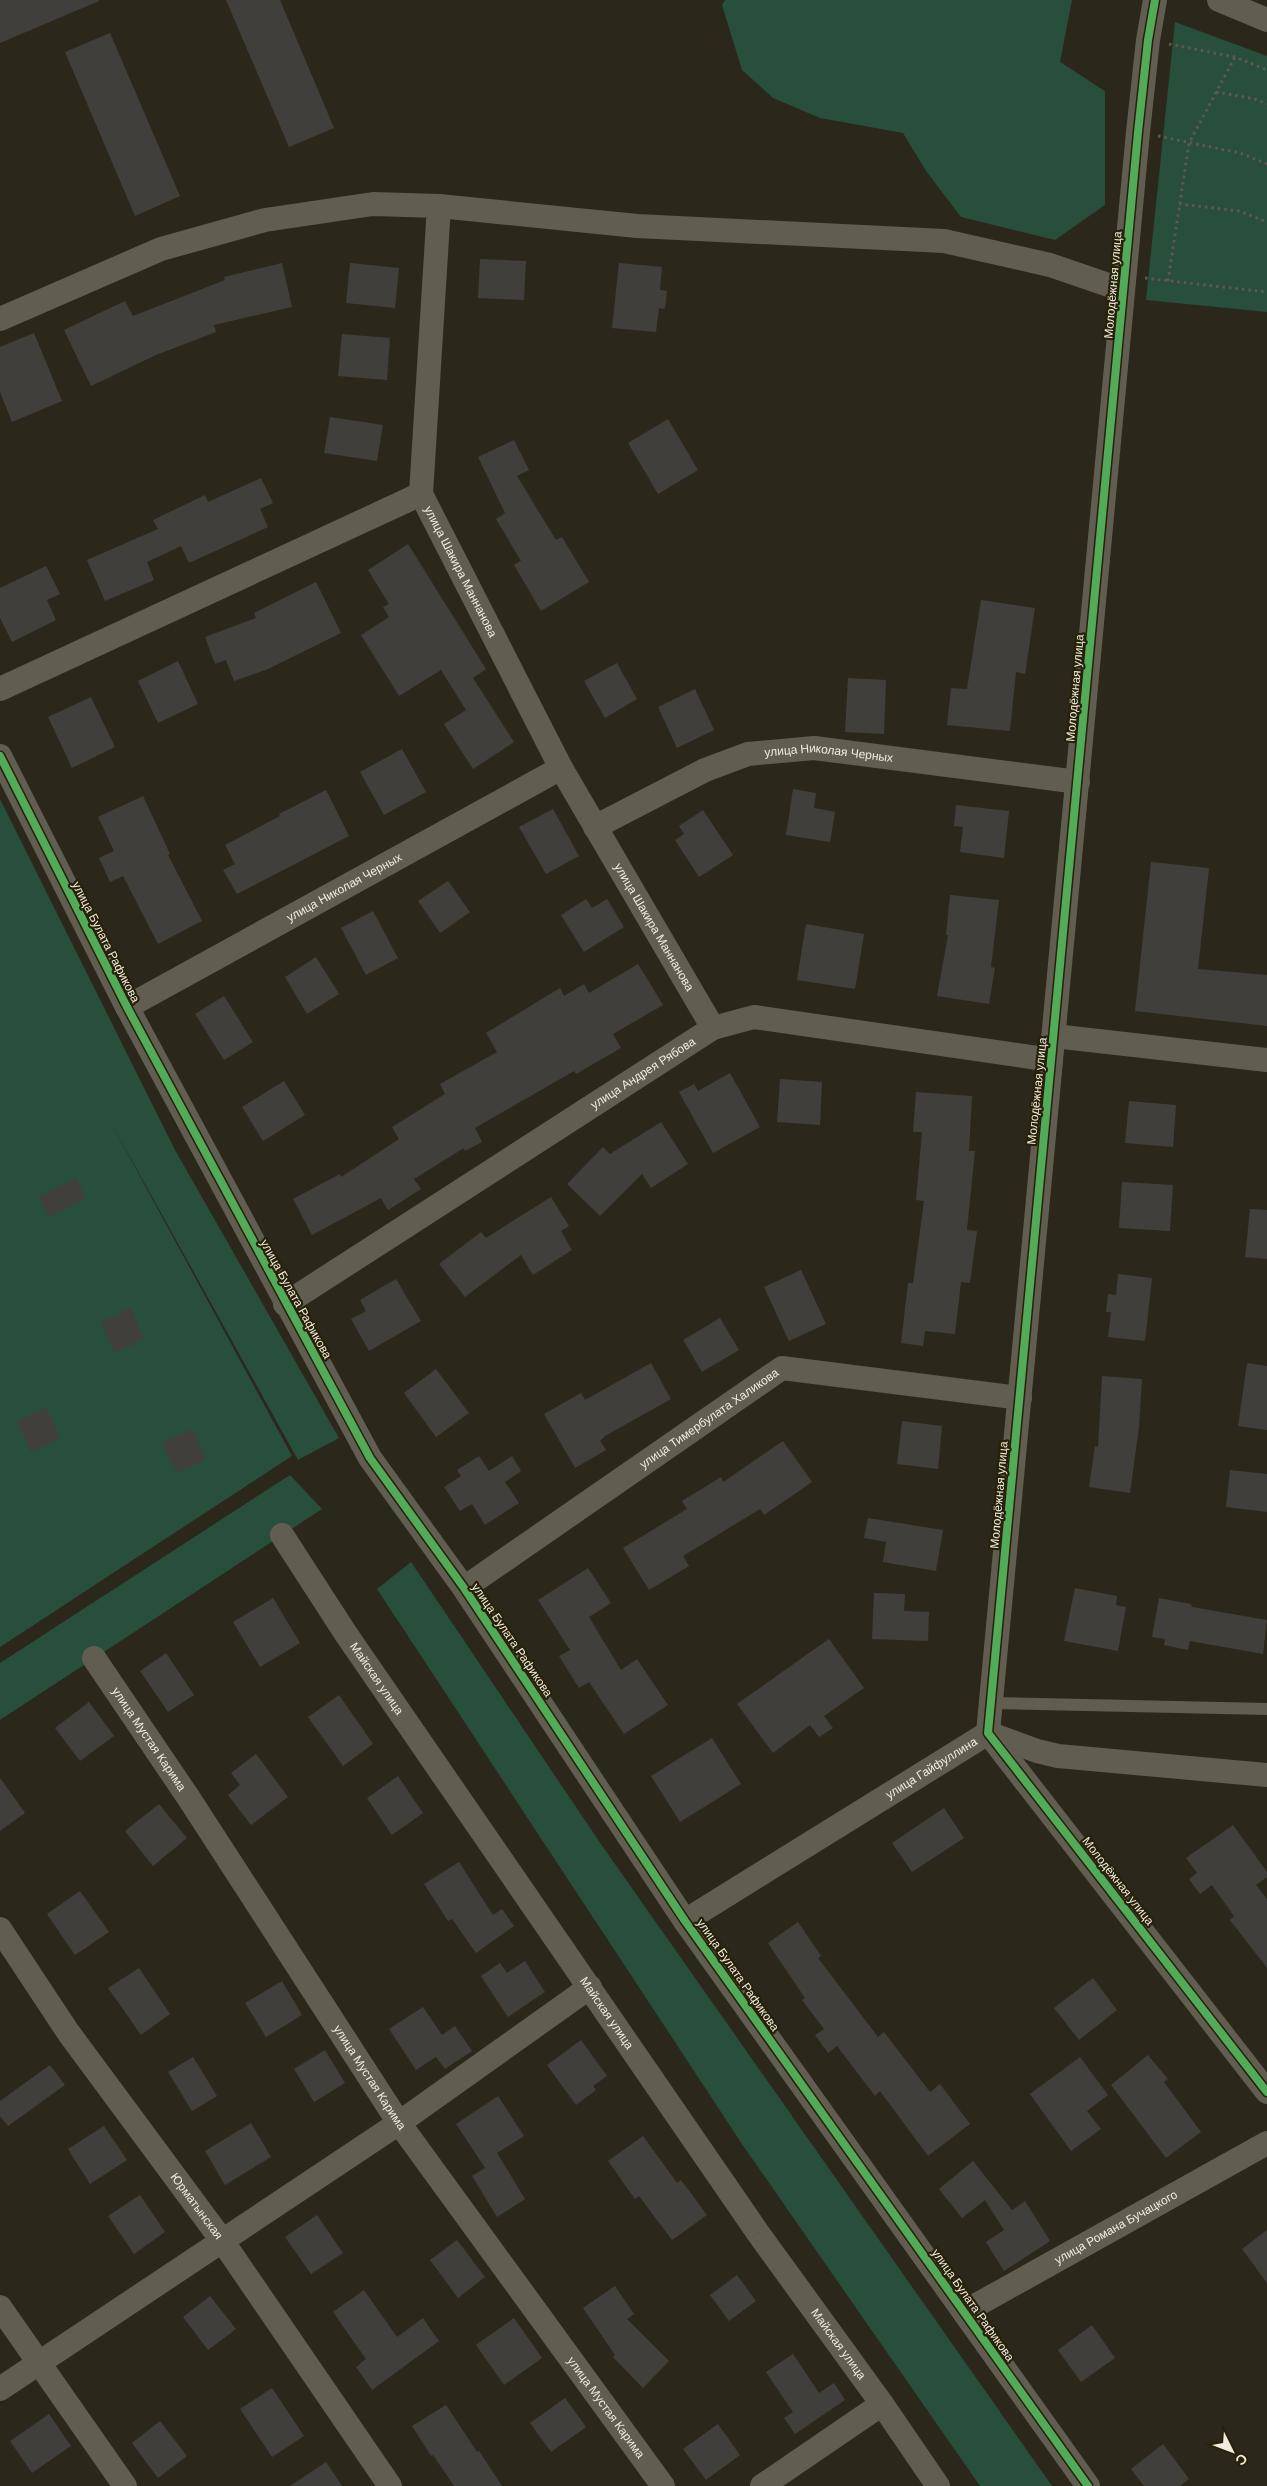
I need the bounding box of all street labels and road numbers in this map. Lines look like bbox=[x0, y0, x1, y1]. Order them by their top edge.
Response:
street label: Молодёжная улица bbox=[1100, 230, 1126, 339]
street label: улица Шакира Маннанова bbox=[420, 503, 501, 640]
street label: Молодёжная улица bbox=[1062, 633, 1088, 742]
street label: улица Николая Черных bbox=[764, 740, 894, 766]
street label: улица Николая Черных bbox=[284, 849, 405, 926]
street label: улица Шакира Маннанова bbox=[610, 860, 698, 994]
street label: улица Булата Рафикова bbox=[68, 879, 144, 1006]
street label: улица Андрея Рябова bbox=[588, 1033, 699, 1113]
street label: Молодёжная улица bbox=[1023, 1036, 1051, 1145]
street label: улица Булата Рафикова bbox=[257, 1237, 336, 1362]
street label: улица Тимербулата Халикова bbox=[636, 1365, 782, 1472]
street label: Молодёжная улица bbox=[986, 1440, 1012, 1549]
street label: улица Булата Рафикова bbox=[468, 1580, 556, 1700]
street label: Майская улица bbox=[346, 1639, 407, 1718]
street label: улица Мустая Карима bbox=[108, 1684, 190, 1794]
street label: улица Гайфуллина bbox=[883, 1733, 981, 1803]
street label: Молодёжная улица bbox=[1079, 1834, 1158, 1929]
street label: улица Булата Рафикова bbox=[693, 1916, 783, 2035]
street label: Майская улица bbox=[576, 1974, 637, 2053]
street label: улица Мустая Карима bbox=[330, 2022, 410, 2134]
street label: Юрматынская bbox=[167, 2170, 227, 2243]
street label: улица Романа Бучацкого bbox=[1052, 2186, 1180, 2268]
street label: улица Булата Рафикова bbox=[928, 2246, 1018, 2365]
street label: Майская улица bbox=[807, 2305, 870, 2383]
street label: улица Мустая Карима bbox=[564, 2354, 649, 2462]

